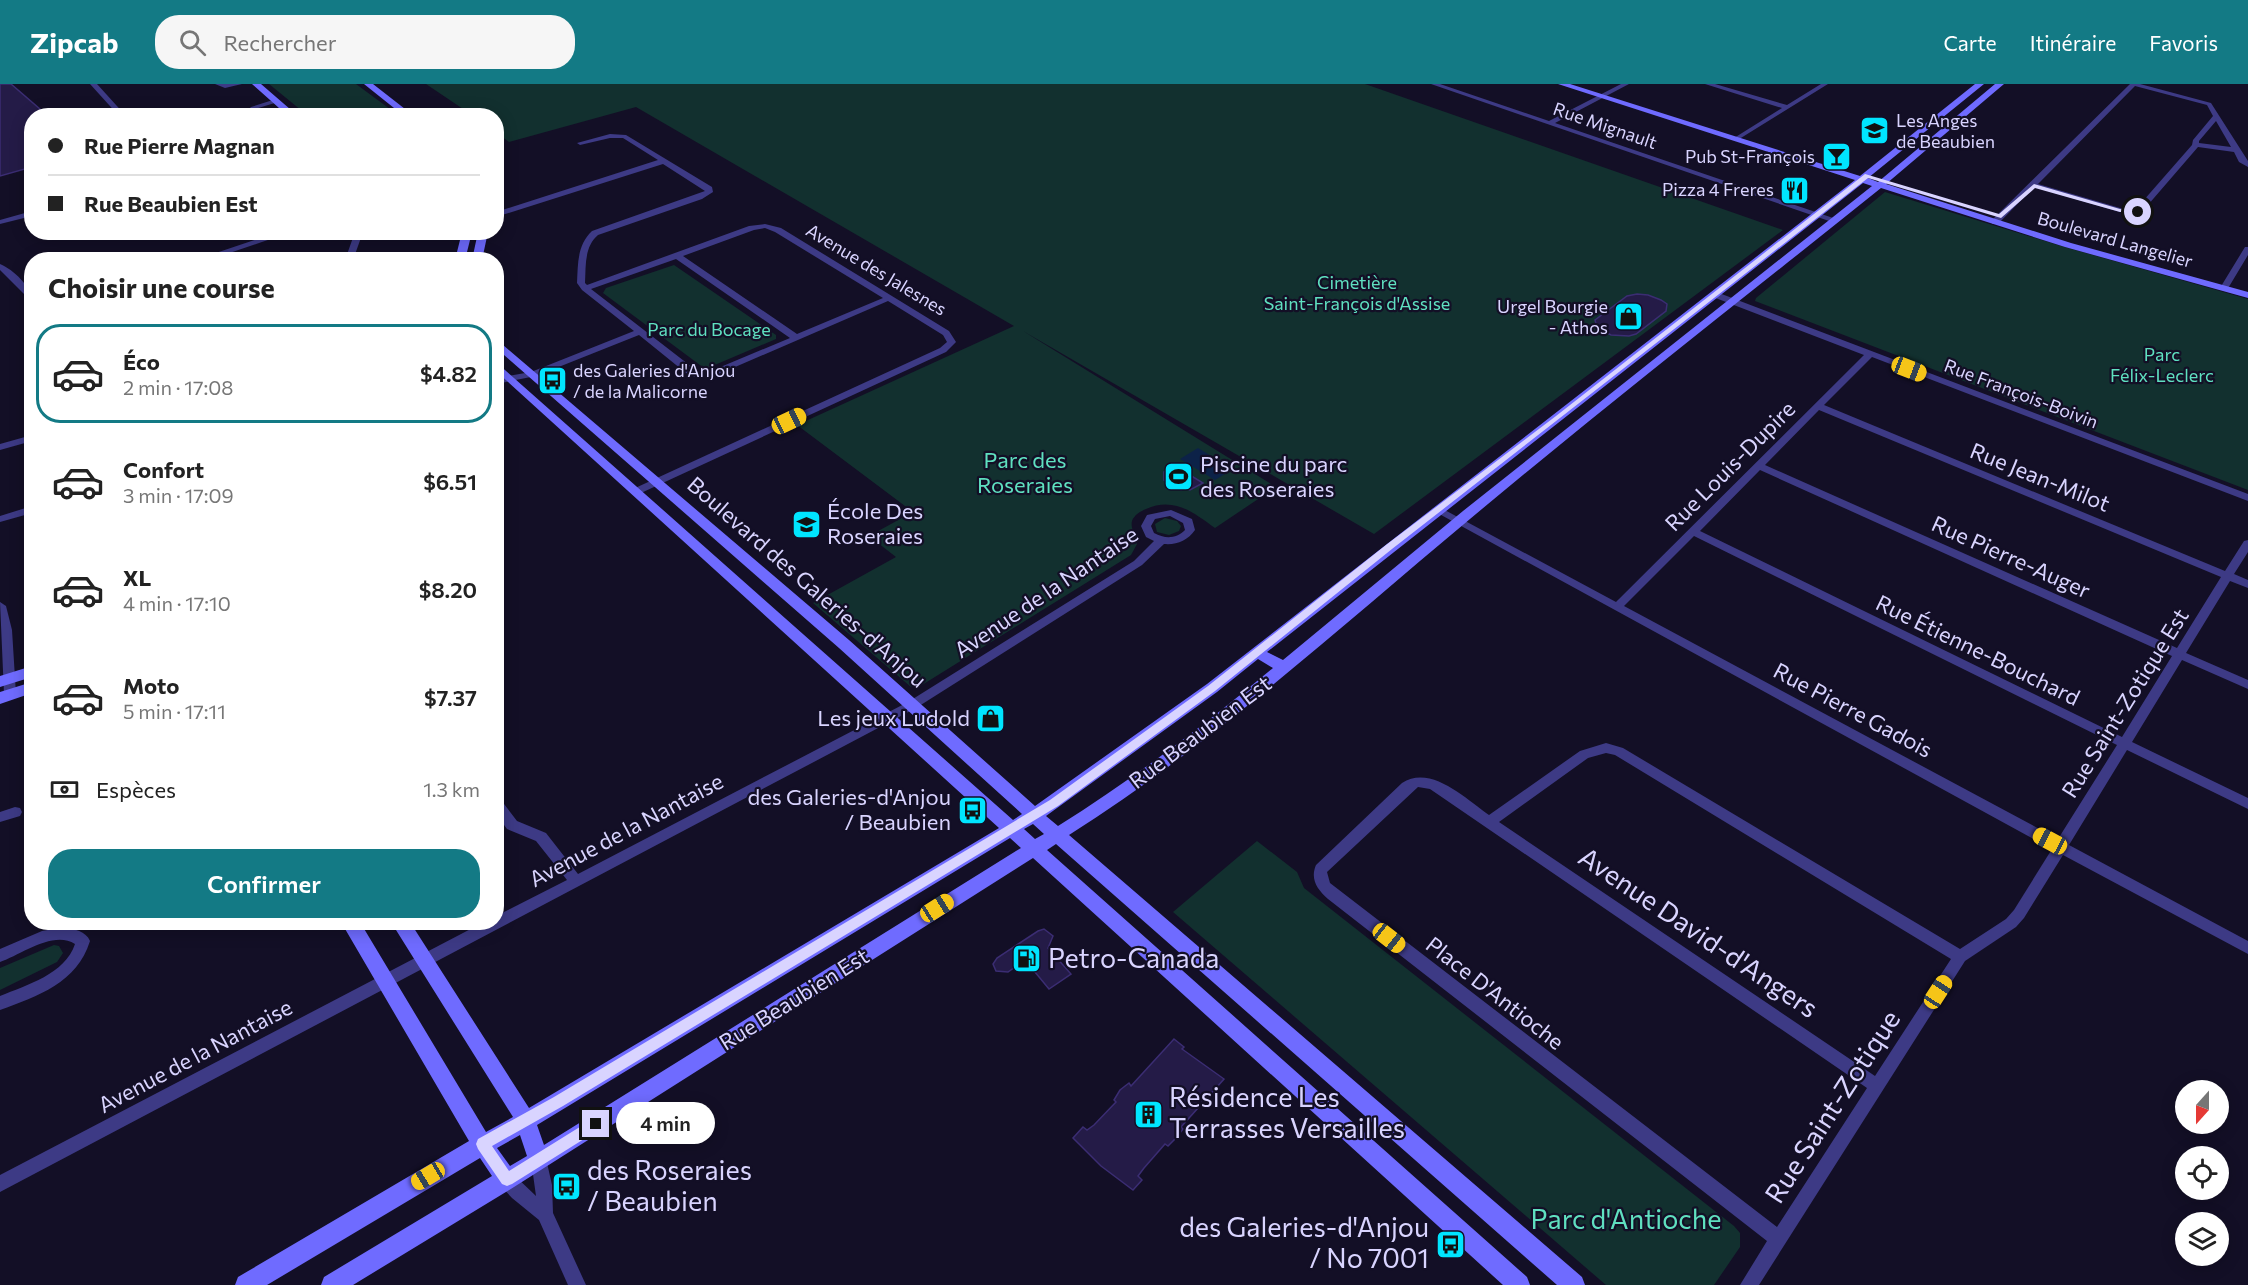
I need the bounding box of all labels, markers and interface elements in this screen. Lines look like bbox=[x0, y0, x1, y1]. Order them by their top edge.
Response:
search box bbox=[155, 15, 575, 69]
text: Zipcab bbox=[30, 25, 119, 59]
icon: search bbox=[176, 26, 209, 59]
text: Rechercher bbox=[224, 29, 337, 56]
text: Carte bbox=[1943, 30, 1997, 55]
text: Itinéraire bbox=[2030, 30, 2116, 55]
text: Favoris bbox=[2149, 30, 2218, 55]
street label: Rue Mignault bbox=[1551, 97, 1660, 153]
place label: Les Anges de Beaubien bbox=[1896, 109, 1995, 152]
school or university icon: Les Anges de Beaubien bbox=[1859, 115, 1891, 147]
text: Rue Pierre Magnan bbox=[84, 132, 275, 159]
bar icon: Pub St-François bbox=[1820, 141, 1852, 173]
place label: Pub St-François bbox=[1685, 145, 1815, 167]
restaurant icon: Pizza 4 Freres bbox=[1779, 174, 1811, 206]
place label: Pizza 4 Freres bbox=[1662, 178, 1774, 200]
text: Rue Beaubien Est bbox=[84, 190, 258, 217]
route start bbox=[2124, 198, 2151, 225]
street label: Boulevard Langelier bbox=[2035, 206, 2195, 272]
street label: Avenue des Jalesnes bbox=[802, 219, 951, 320]
text: Choisir une course bbox=[48, 271, 275, 304]
park label: Cimetière Saint-François d'Assise bbox=[1264, 271, 1450, 314]
place label: Urgel Bourgie - Athos bbox=[1497, 295, 1608, 338]
shop icon: Urgel Bourgie - Athos bbox=[1613, 301, 1645, 333]
park label: Parc du Bocage bbox=[647, 318, 771, 340]
park label: Parc Félix-Leclerc bbox=[2110, 343, 2214, 386]
icon: car bbox=[51, 347, 105, 401]
text: Éco bbox=[123, 348, 160, 375]
car bbox=[1889, 354, 1929, 384]
street label: Rue François-Boivin bbox=[1941, 354, 2101, 433]
place label: des Galeries d'Anjou / de la Malicorne bbox=[573, 359, 735, 402]
text: $4.82 bbox=[420, 360, 477, 387]
bus stop icon: des Galeries d'Anjou / de la Malicorne bbox=[536, 365, 568, 397]
text: 2 min · 17:08 bbox=[123, 375, 233, 399]
street label: Rue Louis-Dupire bbox=[1659, 395, 1800, 536]
car bbox=[769, 405, 809, 437]
street label: Rue Jean-Milot bbox=[1966, 436, 2114, 517]
park label: Parc des Roseraies bbox=[977, 446, 1073, 498]
place label: Piscine du parc des Roseraies bbox=[1200, 450, 1347, 502]
icon: car bbox=[51, 455, 105, 509]
text: Confort bbox=[123, 456, 204, 483]
sports icon: Piscine du parc des Roseraies bbox=[1163, 461, 1195, 493]
text: $6.51 bbox=[423, 468, 477, 495]
street label: Boulevard des Galeries-d'Anjou bbox=[682, 470, 932, 693]
text: 3 min · 17:09 bbox=[123, 483, 234, 507]
place label: École Des Roseraies bbox=[827, 497, 923, 549]
school or university icon: École Des Roseraies bbox=[790, 508, 822, 540]
street label: Rue Pierre-Auger bbox=[1928, 509, 2095, 604]
street label: Avenue de la Nantaise bbox=[949, 520, 1143, 663]
icon: car bbox=[51, 563, 105, 617]
text: XL bbox=[123, 564, 151, 591]
text: $8.20 bbox=[419, 576, 477, 603]
street label: Rue Étienne-Bouchard bbox=[1872, 588, 2085, 711]
text: 4 min · 17:10 bbox=[123, 591, 231, 615]
street label: Rue Saint-Zotique Est bbox=[2055, 603, 2194, 802]
street label: Rue Pierre Gadois bbox=[1769, 656, 1937, 763]
street label: Rue Beaubien Est bbox=[1123, 669, 1276, 794]
icon: car bbox=[51, 671, 105, 725]
text: Moto bbox=[123, 672, 179, 699]
text: $7.37 bbox=[424, 684, 477, 711]
text: 5 min · 17:11 bbox=[123, 699, 226, 723]
shop icon: Les jeux Ludold bbox=[975, 702, 1007, 734]
place label: Les jeux Ludold bbox=[817, 704, 970, 731]
street label: Avenue de la Nantaise bbox=[524, 767, 727, 892]
icon: cash bbox=[48, 773, 81, 806]
text: Espèces bbox=[96, 776, 176, 803]
text: 1.3 km bbox=[423, 777, 480, 801]
place label: des Galeries-d'Anjou / Beaubien bbox=[748, 783, 951, 835]
bus stop icon: des Galeries-d'Anjou / Beaubien bbox=[956, 794, 988, 826]
car bbox=[2030, 825, 2070, 857]
street label: Avenue David-d'Angers bbox=[1573, 839, 1825, 1024]
button: Confirmer bbox=[48, 849, 480, 918]
car bbox=[917, 891, 957, 925]
car bbox=[1369, 920, 1409, 956]
street label: Place D'Antioche bbox=[1421, 930, 1570, 1055]
place label: Petro-Canada bbox=[1048, 941, 1219, 974]
street label: Rue Beaubien Est bbox=[714, 942, 874, 1055]
fuel station icon: Petro-Canada bbox=[1011, 943, 1043, 975]
car bbox=[1921, 972, 1955, 1012]
street label: Avenue de la Nantaise bbox=[93, 993, 296, 1118]
street label: Rue Saint-Zotique bbox=[1757, 1004, 1906, 1209]
place label: Résidence Les Terrasses Versailles bbox=[1169, 1080, 1405, 1144]
north arrow bbox=[2175, 1080, 2229, 1134]
map controls bbox=[2175, 1080, 2229, 1266]
building icon: Résidence Les Terrasses Versailles bbox=[1132, 1098, 1164, 1130]
callout: 4 min bbox=[617, 1103, 716, 1145]
route end bbox=[582, 1110, 609, 1137]
text: 4 min bbox=[640, 1111, 691, 1135]
button: locate bbox=[2175, 1146, 2229, 1200]
place label: des Roseraies / Beaubien bbox=[587, 1153, 752, 1217]
car bbox=[408, 1159, 448, 1193]
bus stop icon: des Roseraies / Beaubien bbox=[550, 1171, 582, 1203]
park label: Parc d'Antioche bbox=[1531, 1202, 1721, 1235]
place label: des Galeries-d'Anjou / No 7001 bbox=[1179, 1210, 1429, 1274]
button: layers bbox=[2175, 1212, 2229, 1266]
bus stop icon: des Galeries-d'Anjou / No 7001 bbox=[1434, 1228, 1466, 1260]

